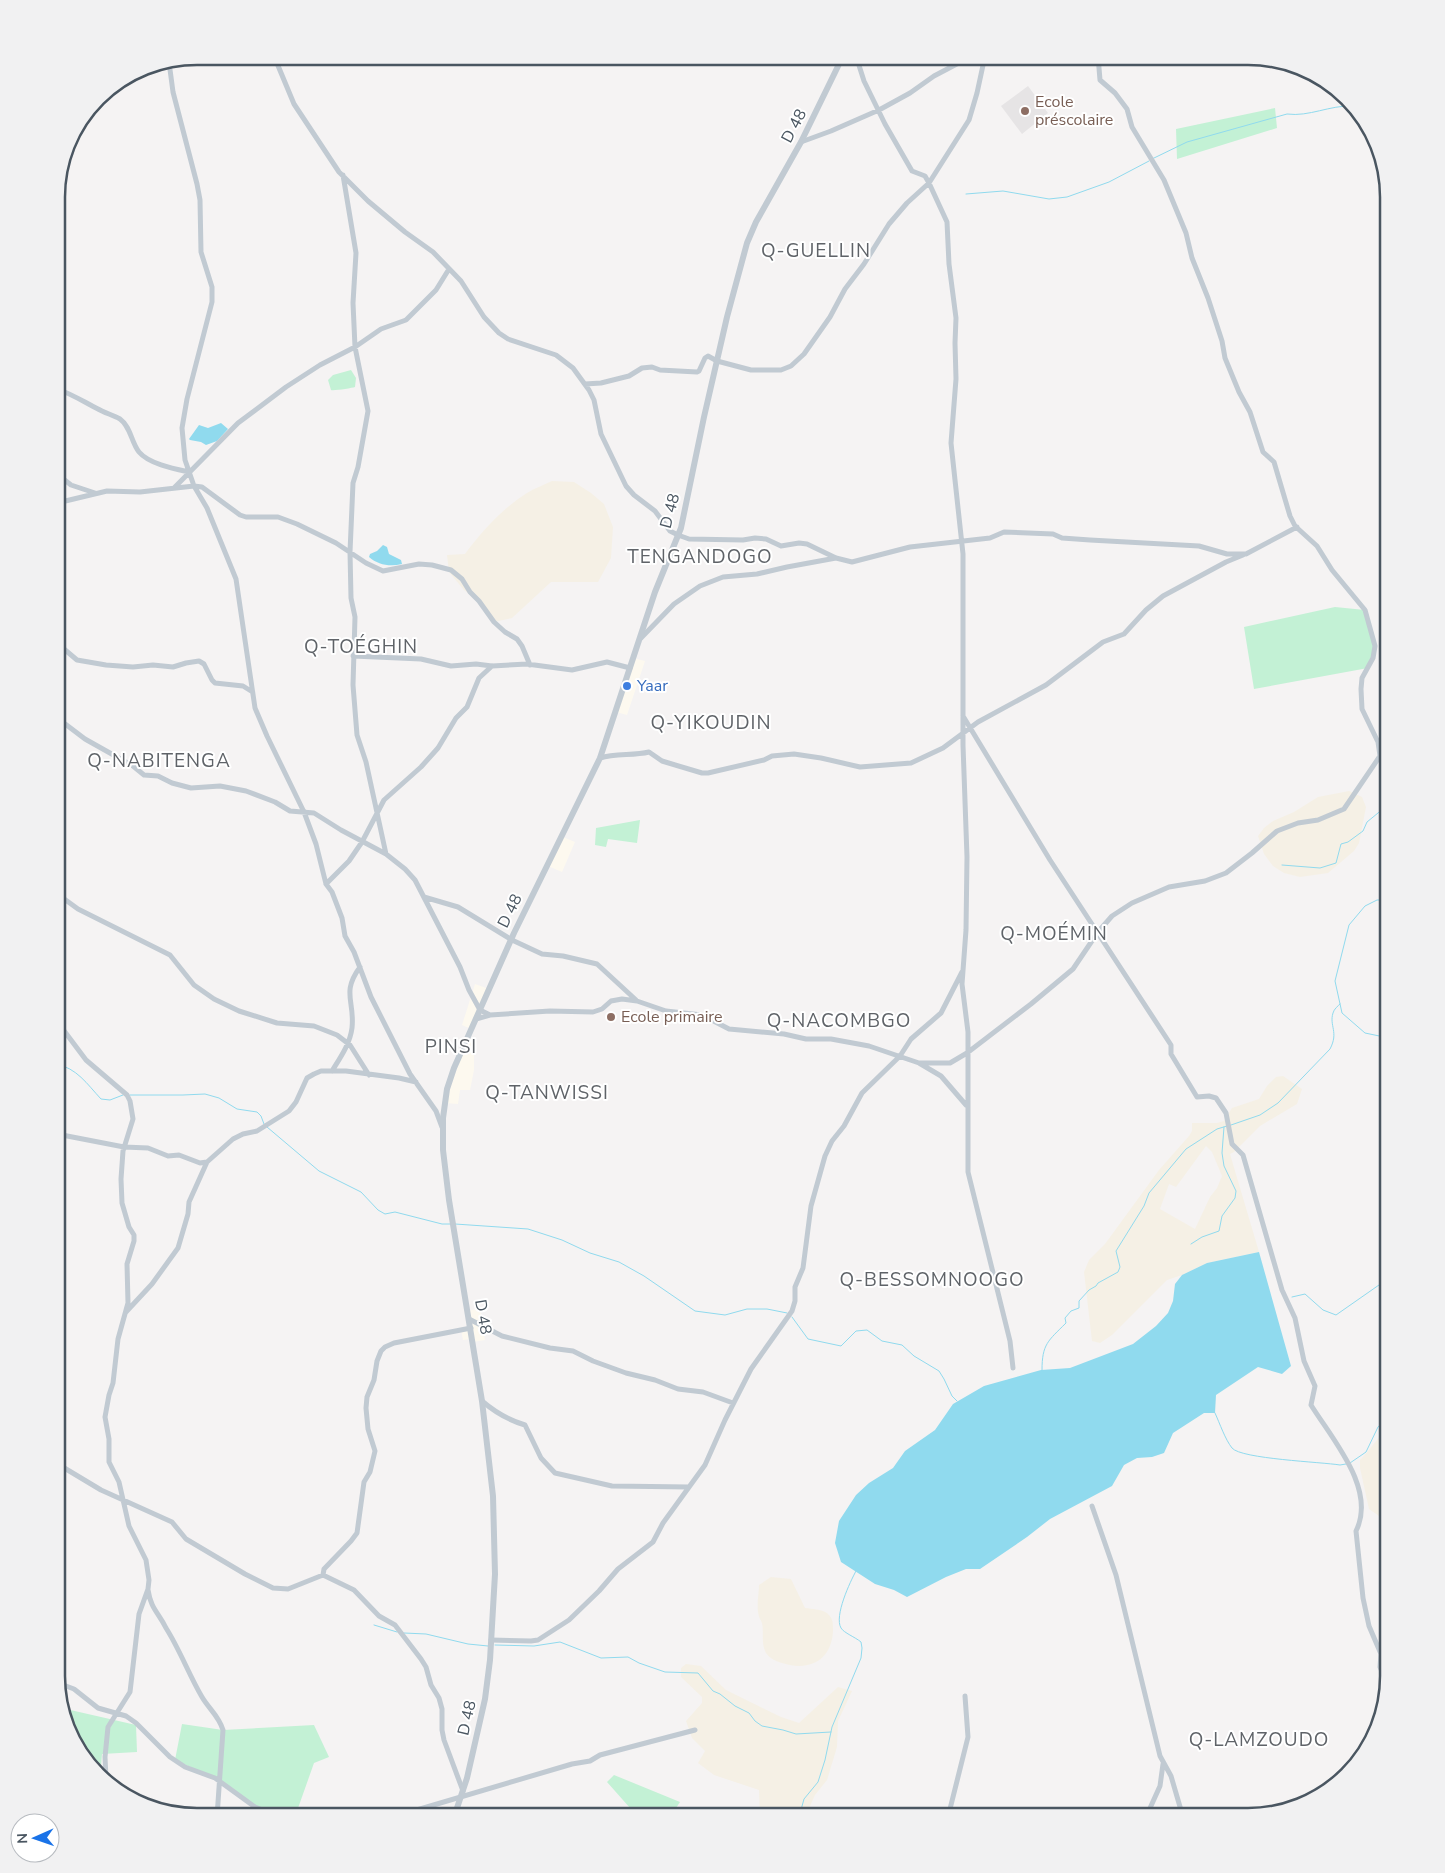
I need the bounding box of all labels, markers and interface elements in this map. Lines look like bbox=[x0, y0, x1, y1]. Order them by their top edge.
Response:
place label: Ecole préscolaire bbox=[1035, 91, 1113, 131]
street label: D 48 bbox=[776, 105, 812, 147]
marker: Ecole préscolaire bbox=[1019, 105, 1031, 117]
district label: Q-GUELLIN bbox=[761, 238, 871, 264]
street label: D 48 bbox=[655, 491, 685, 531]
district label: TENGANDOGO bbox=[627, 544, 773, 570]
district label: Q-TOÉGHIN bbox=[304, 634, 418, 660]
place label: Yaar bbox=[636, 675, 668, 697]
marker: Yaar bbox=[621, 680, 633, 692]
district label: Q-YIKOUDIN bbox=[651, 710, 771, 736]
district label: Q-NABITENGA bbox=[87, 748, 231, 774]
street label: D 48 bbox=[492, 890, 528, 932]
district label: Q-MOÉMIN bbox=[1000, 921, 1108, 947]
place label: Ecole primaire bbox=[621, 1006, 722, 1028]
district label: Q-NACOMBGO bbox=[767, 1008, 911, 1034]
marker: Ecole primaire bbox=[605, 1011, 617, 1023]
district label: PINSI bbox=[425, 1034, 477, 1060]
district label: Q-TANWISSI bbox=[485, 1080, 609, 1106]
district label: Q-BESSOMNOOGO bbox=[839, 1267, 1025, 1293]
street label: D 48 bbox=[469, 1298, 497, 1336]
street label: D 48 bbox=[452, 1698, 482, 1738]
district label: Q-LAMZOUDO bbox=[1189, 1727, 1329, 1753]
north arrow bbox=[10, 1813, 60, 1863]
text: N bbox=[13, 1833, 32, 1844]

